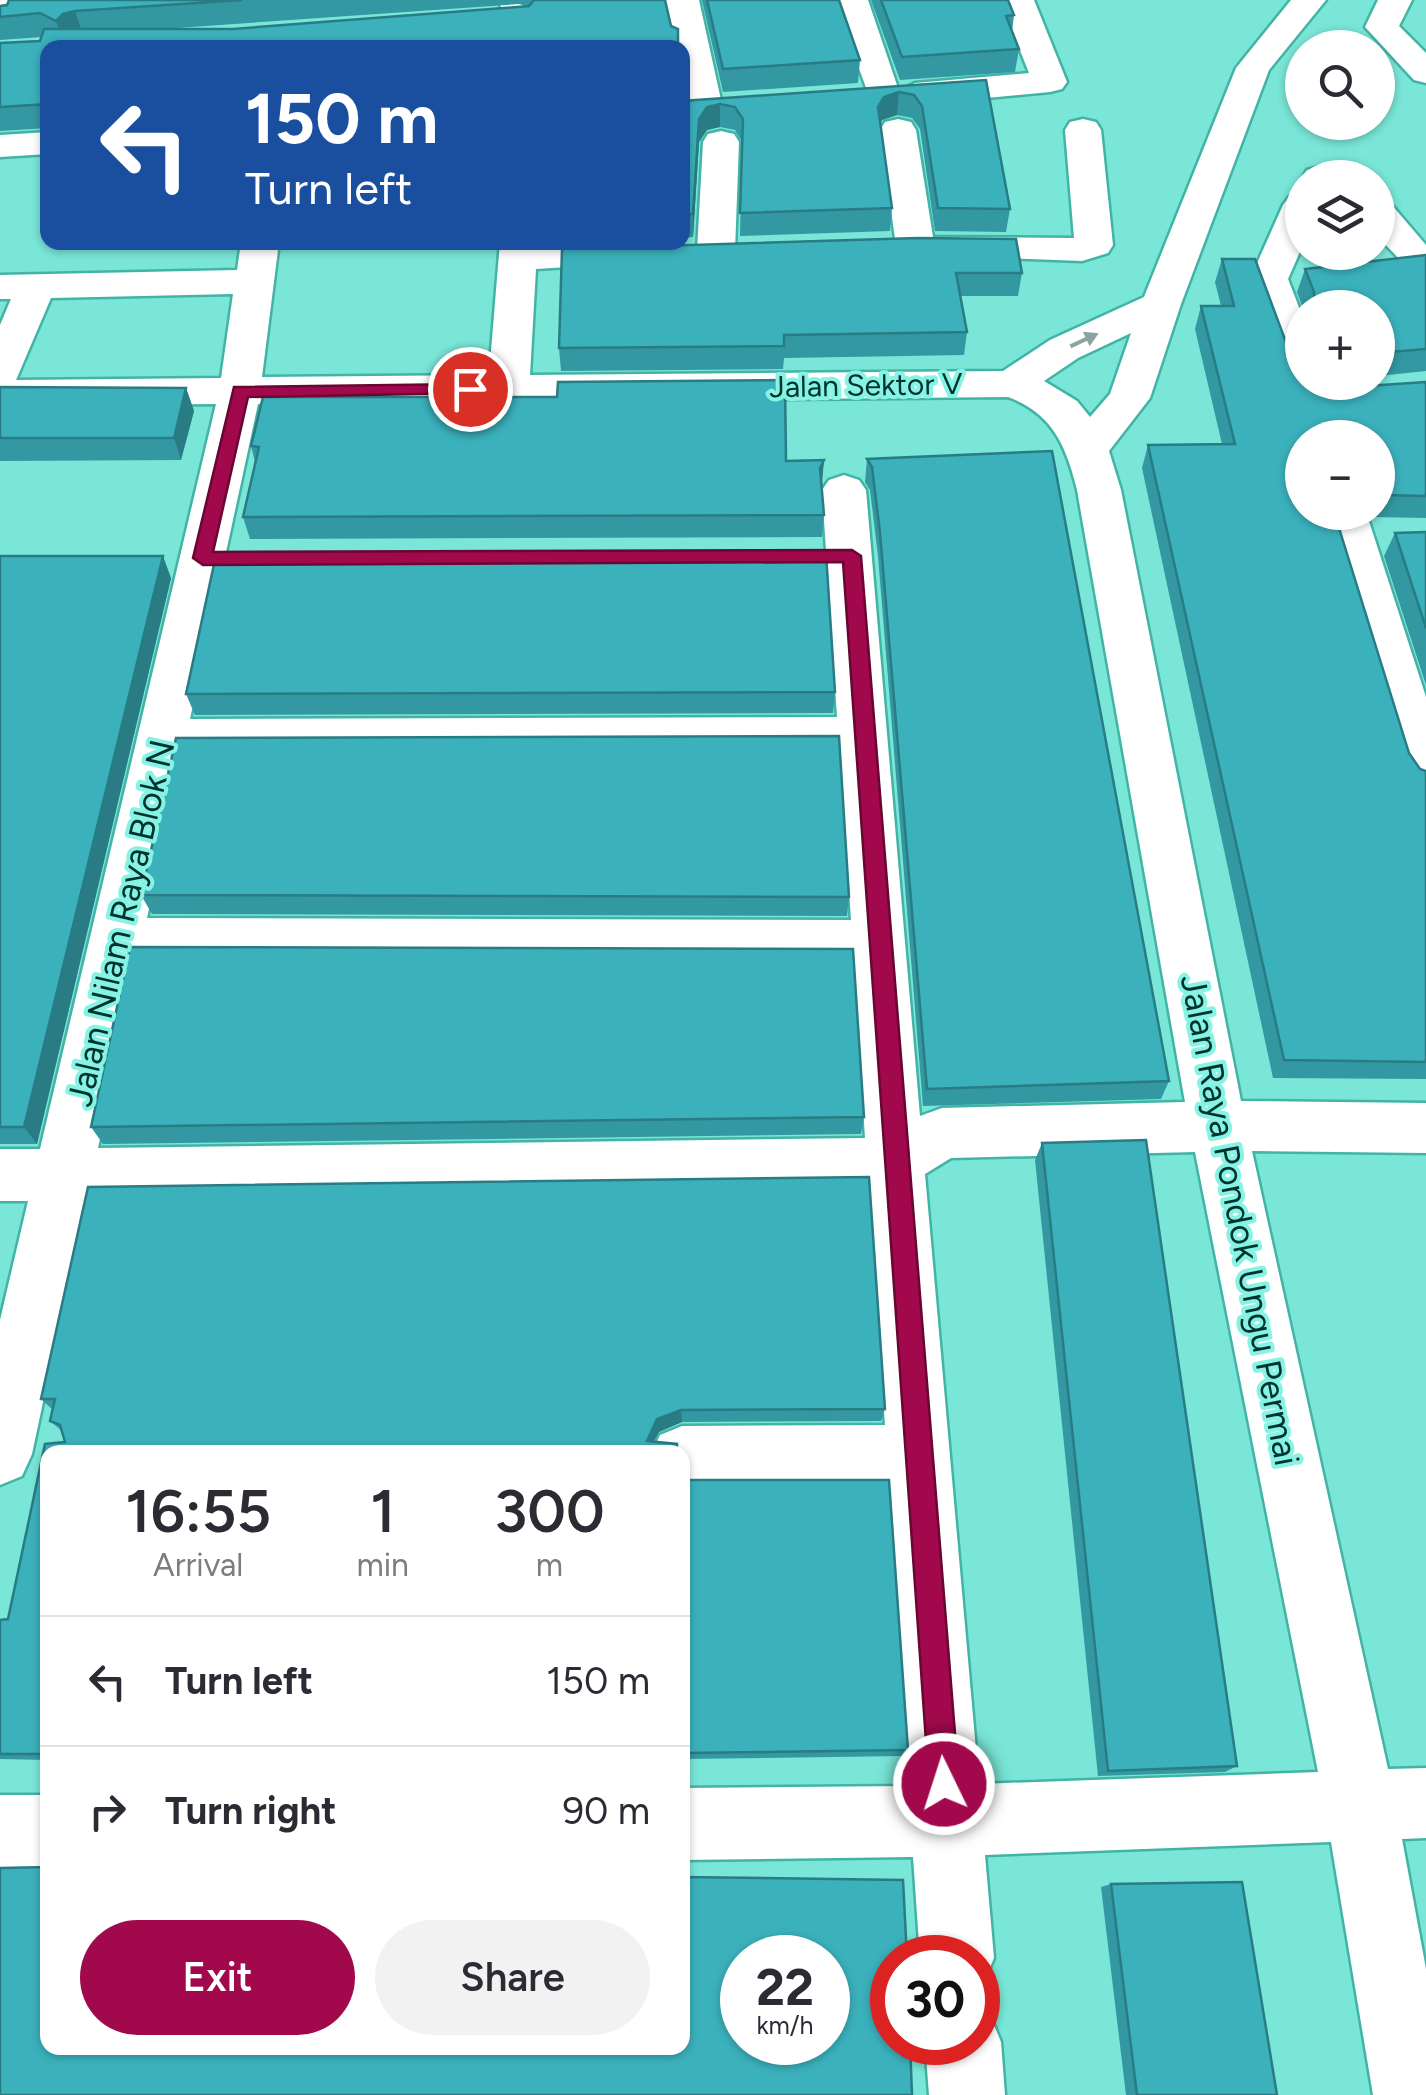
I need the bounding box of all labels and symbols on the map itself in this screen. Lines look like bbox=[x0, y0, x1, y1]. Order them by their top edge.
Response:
one-way arrow bbox=[1070, 331, 1099, 348]
pin bbox=[428, 347, 513, 432]
street label: Jalan Sektor V bbox=[769, 365, 963, 405]
street label: Jalan Nilam Raya Blok N bbox=[58, 736, 184, 1110]
street label: Jalan Raya Pondok Ungu Permai bbox=[1172, 971, 1308, 1469]
position arrow bbox=[892, 1732, 996, 1836]
speed limit sign: 30 bbox=[870, 1935, 1000, 2065]

